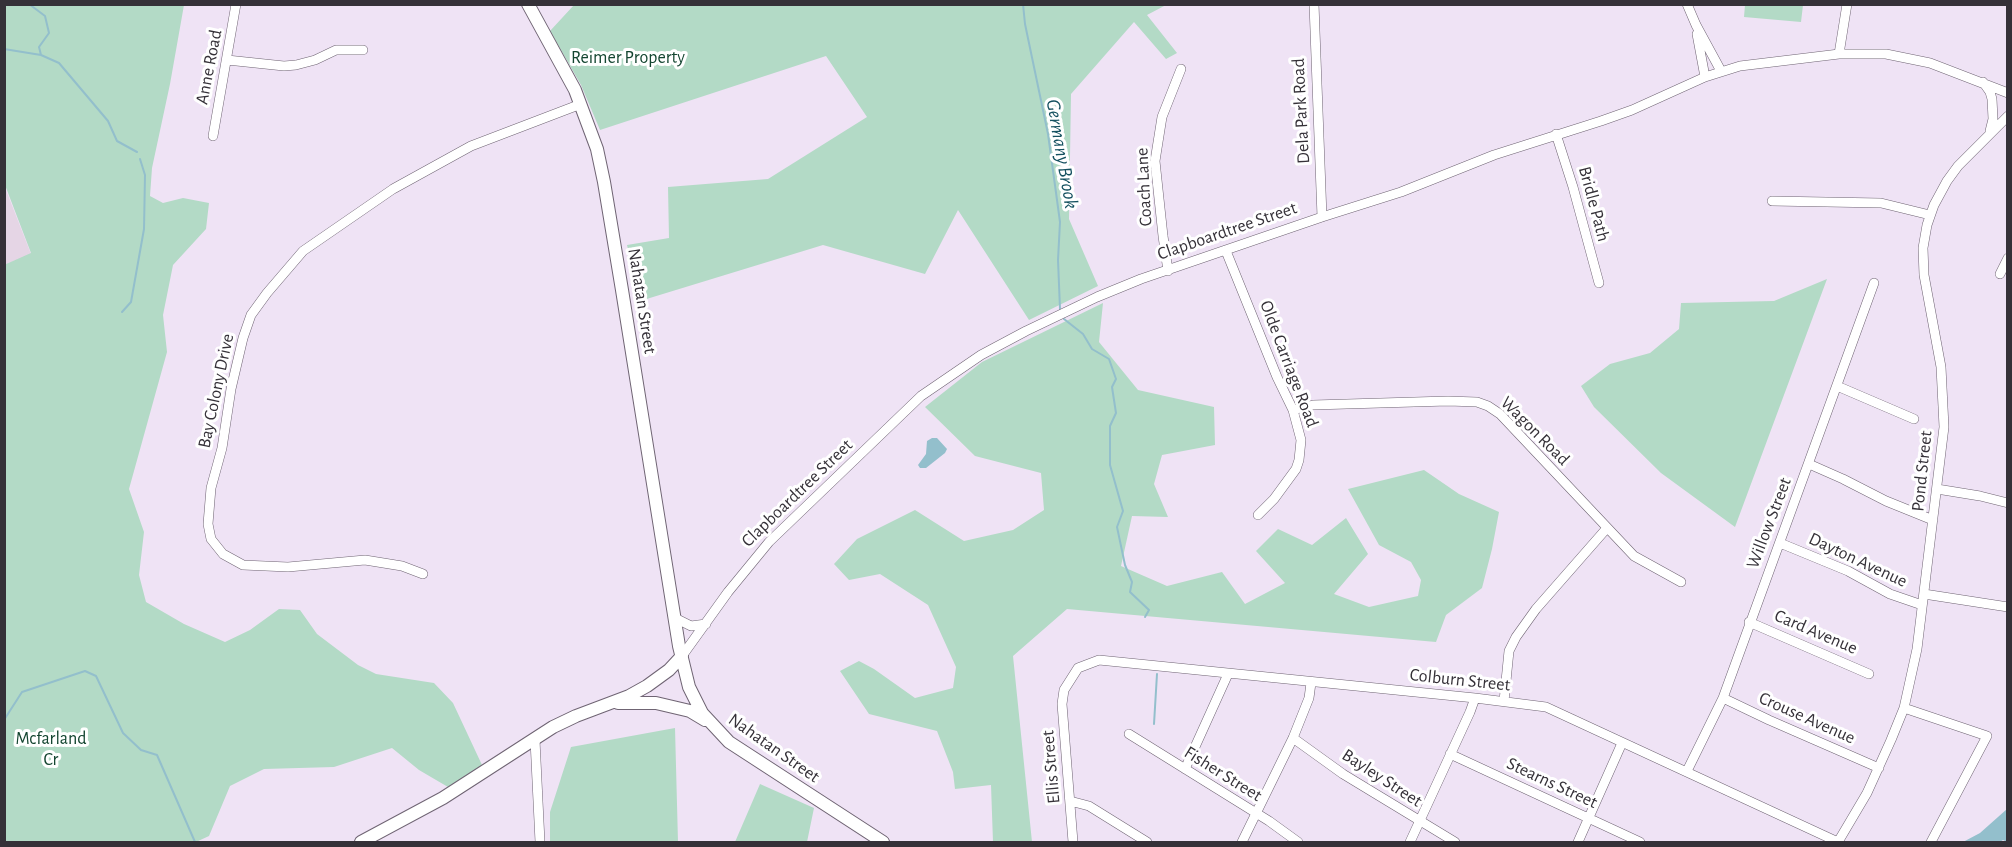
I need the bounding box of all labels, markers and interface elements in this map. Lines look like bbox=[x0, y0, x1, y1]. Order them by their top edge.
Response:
street label: Anne Road bbox=[191, 28, 227, 106]
park label: Reimer Property bbox=[571, 47, 685, 69]
street label: Dela Park Road bbox=[1287, 58, 1315, 164]
water label: Germany Brook bbox=[1041, 97, 1083, 211]
street label: Coach Lane bbox=[1131, 147, 1157, 227]
street label: Bridle Path bbox=[1574, 164, 1614, 244]
street label: Clapboardtree Street bbox=[1154, 197, 1300, 265]
street label: Nahatan Street bbox=[623, 247, 661, 355]
street label: Olde Carriage Road bbox=[1255, 298, 1323, 430]
street label: Bay Colony Drive bbox=[193, 332, 239, 450]
street label: Wagon Road bbox=[1496, 392, 1574, 470]
street label: Pond Street bbox=[1907, 429, 1937, 513]
street label: Clapboardtree Street bbox=[737, 434, 857, 552]
street label: Willow Street bbox=[1742, 475, 1796, 571]
street label: Dayton Avenue bbox=[1805, 528, 1911, 592]
street label: Card Avenue bbox=[1771, 605, 1861, 659]
street label: Colburn Street bbox=[1409, 664, 1511, 696]
street label: Crouse Avenue bbox=[1755, 687, 1859, 749]
street label: Nahatan Street bbox=[724, 709, 824, 787]
park label: Mcfarland Cr bbox=[15, 728, 87, 771]
street label: Ellis Street bbox=[1037, 729, 1065, 805]
street label: Fisher Street bbox=[1180, 742, 1266, 806]
street label: Bayley Street bbox=[1338, 744, 1426, 812]
street label: Stearns Street bbox=[1503, 753, 1601, 813]

